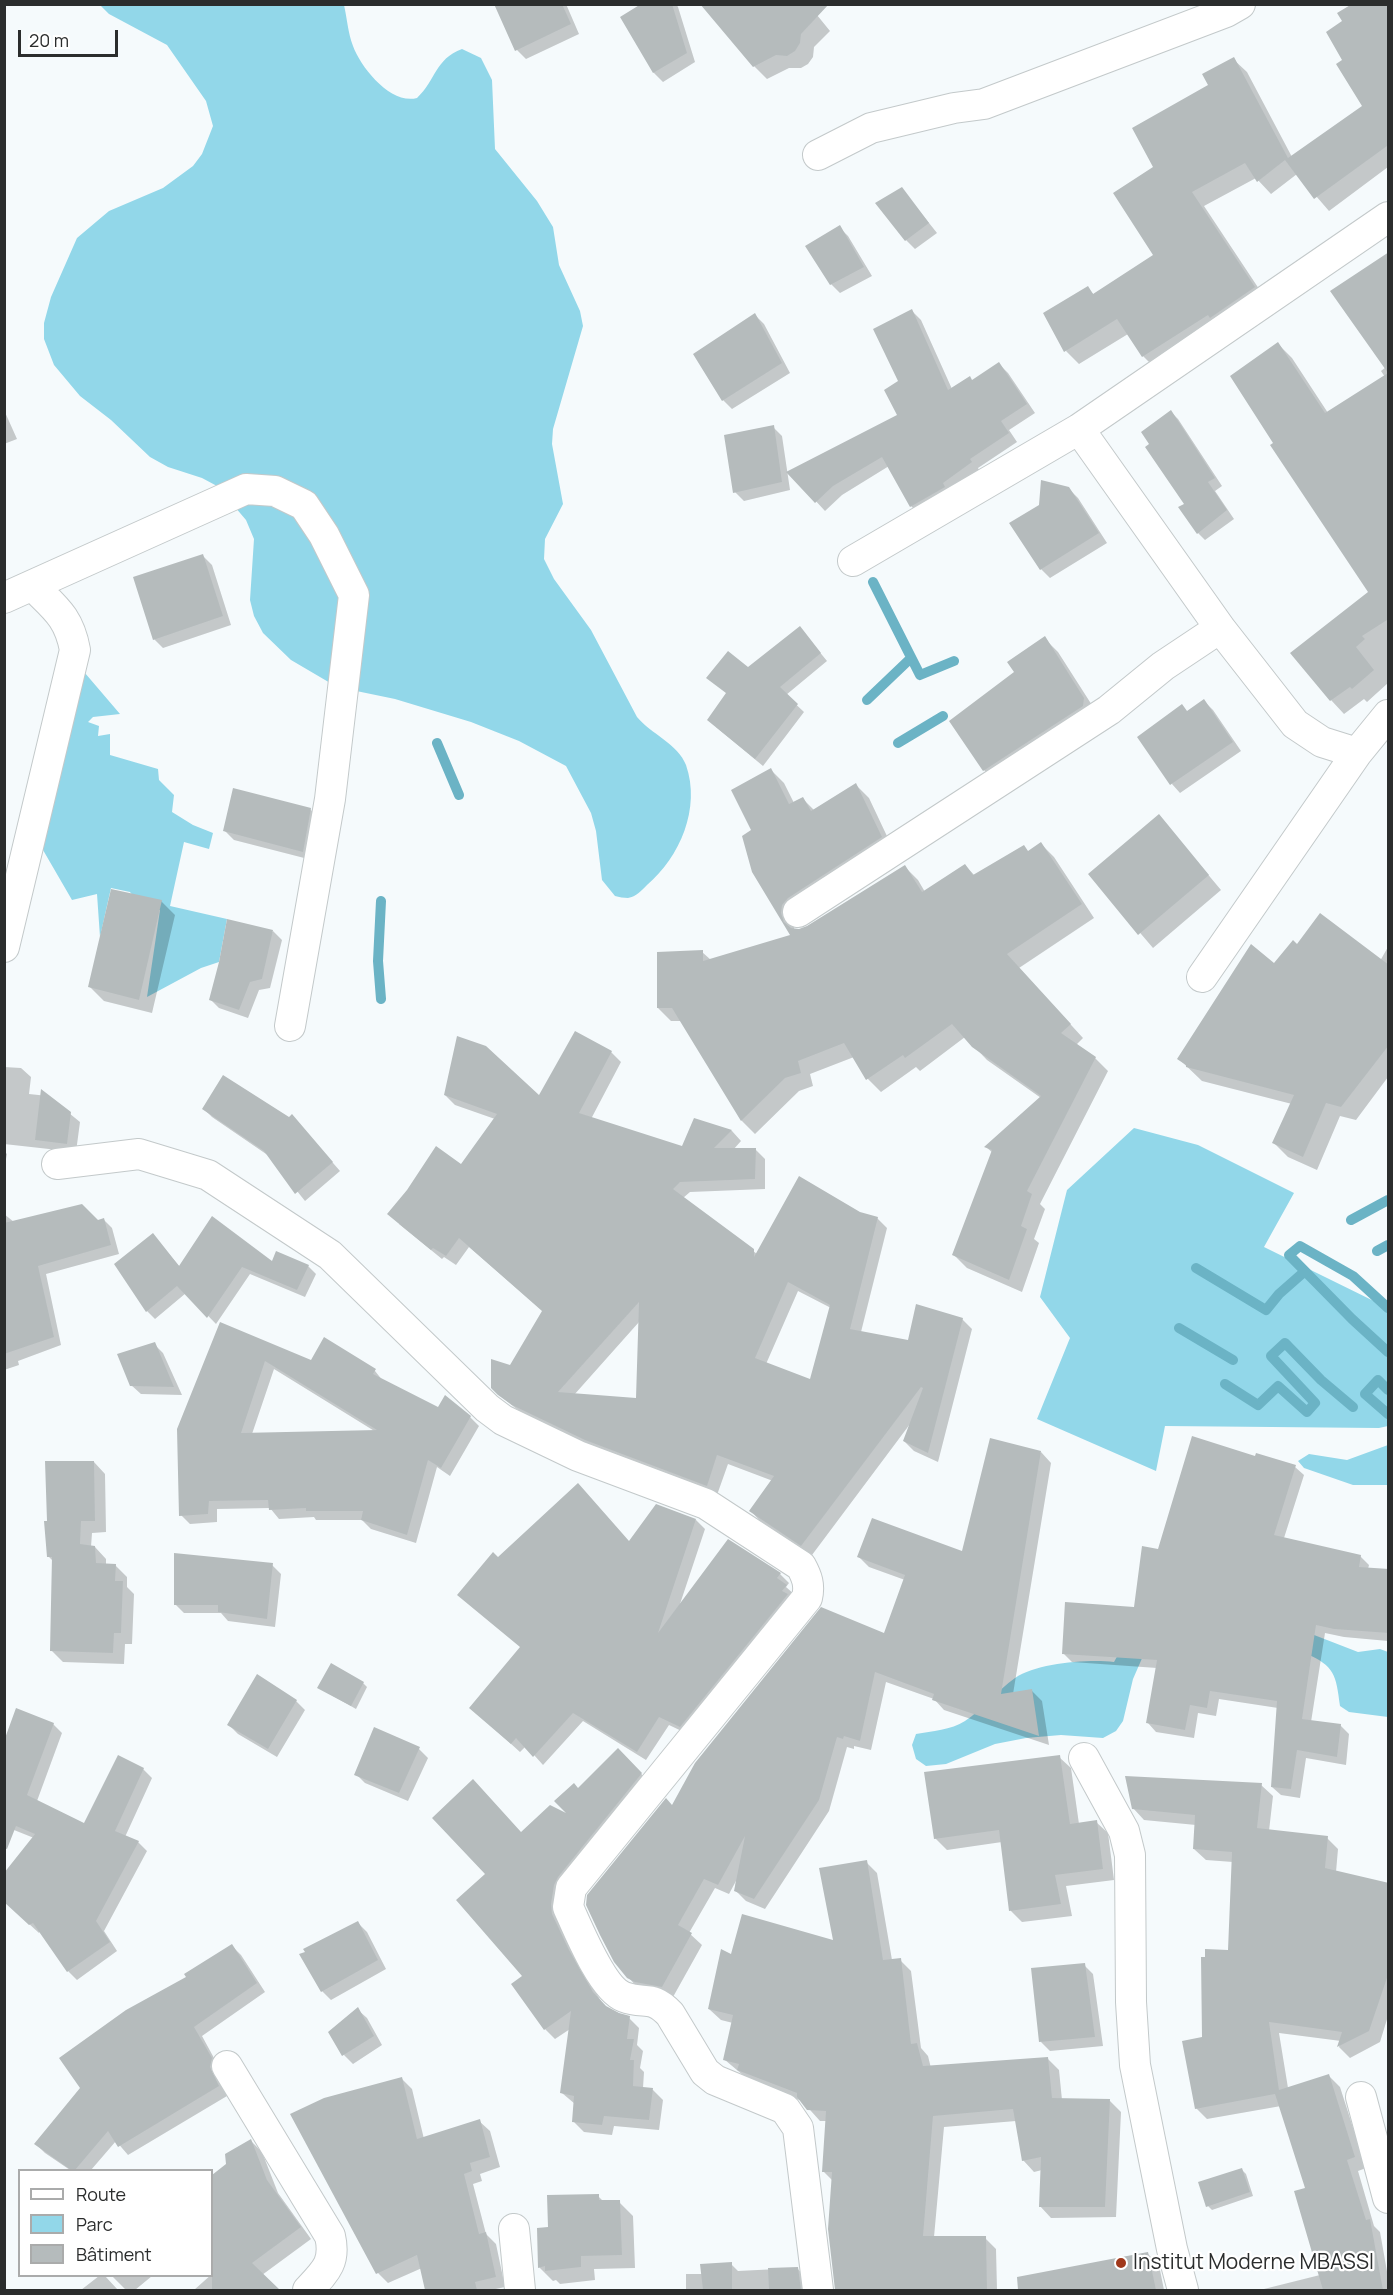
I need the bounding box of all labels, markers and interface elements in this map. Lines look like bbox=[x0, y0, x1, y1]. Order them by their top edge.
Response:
scale bar bbox=[21, 18, 122, 56]
text: 20 m bbox=[29, 28, 69, 52]
legend bbox=[18, 2169, 213, 2277]
text: Route bbox=[76, 2182, 126, 2206]
text: Parc bbox=[76, 2212, 113, 2236]
text: Bâtiment bbox=[76, 2242, 152, 2266]
place label: Institut Moderne MBASSI bbox=[1133, 2250, 1374, 2276]
marker: Institut Moderne MBASSI bbox=[1114, 2256, 1128, 2270]

